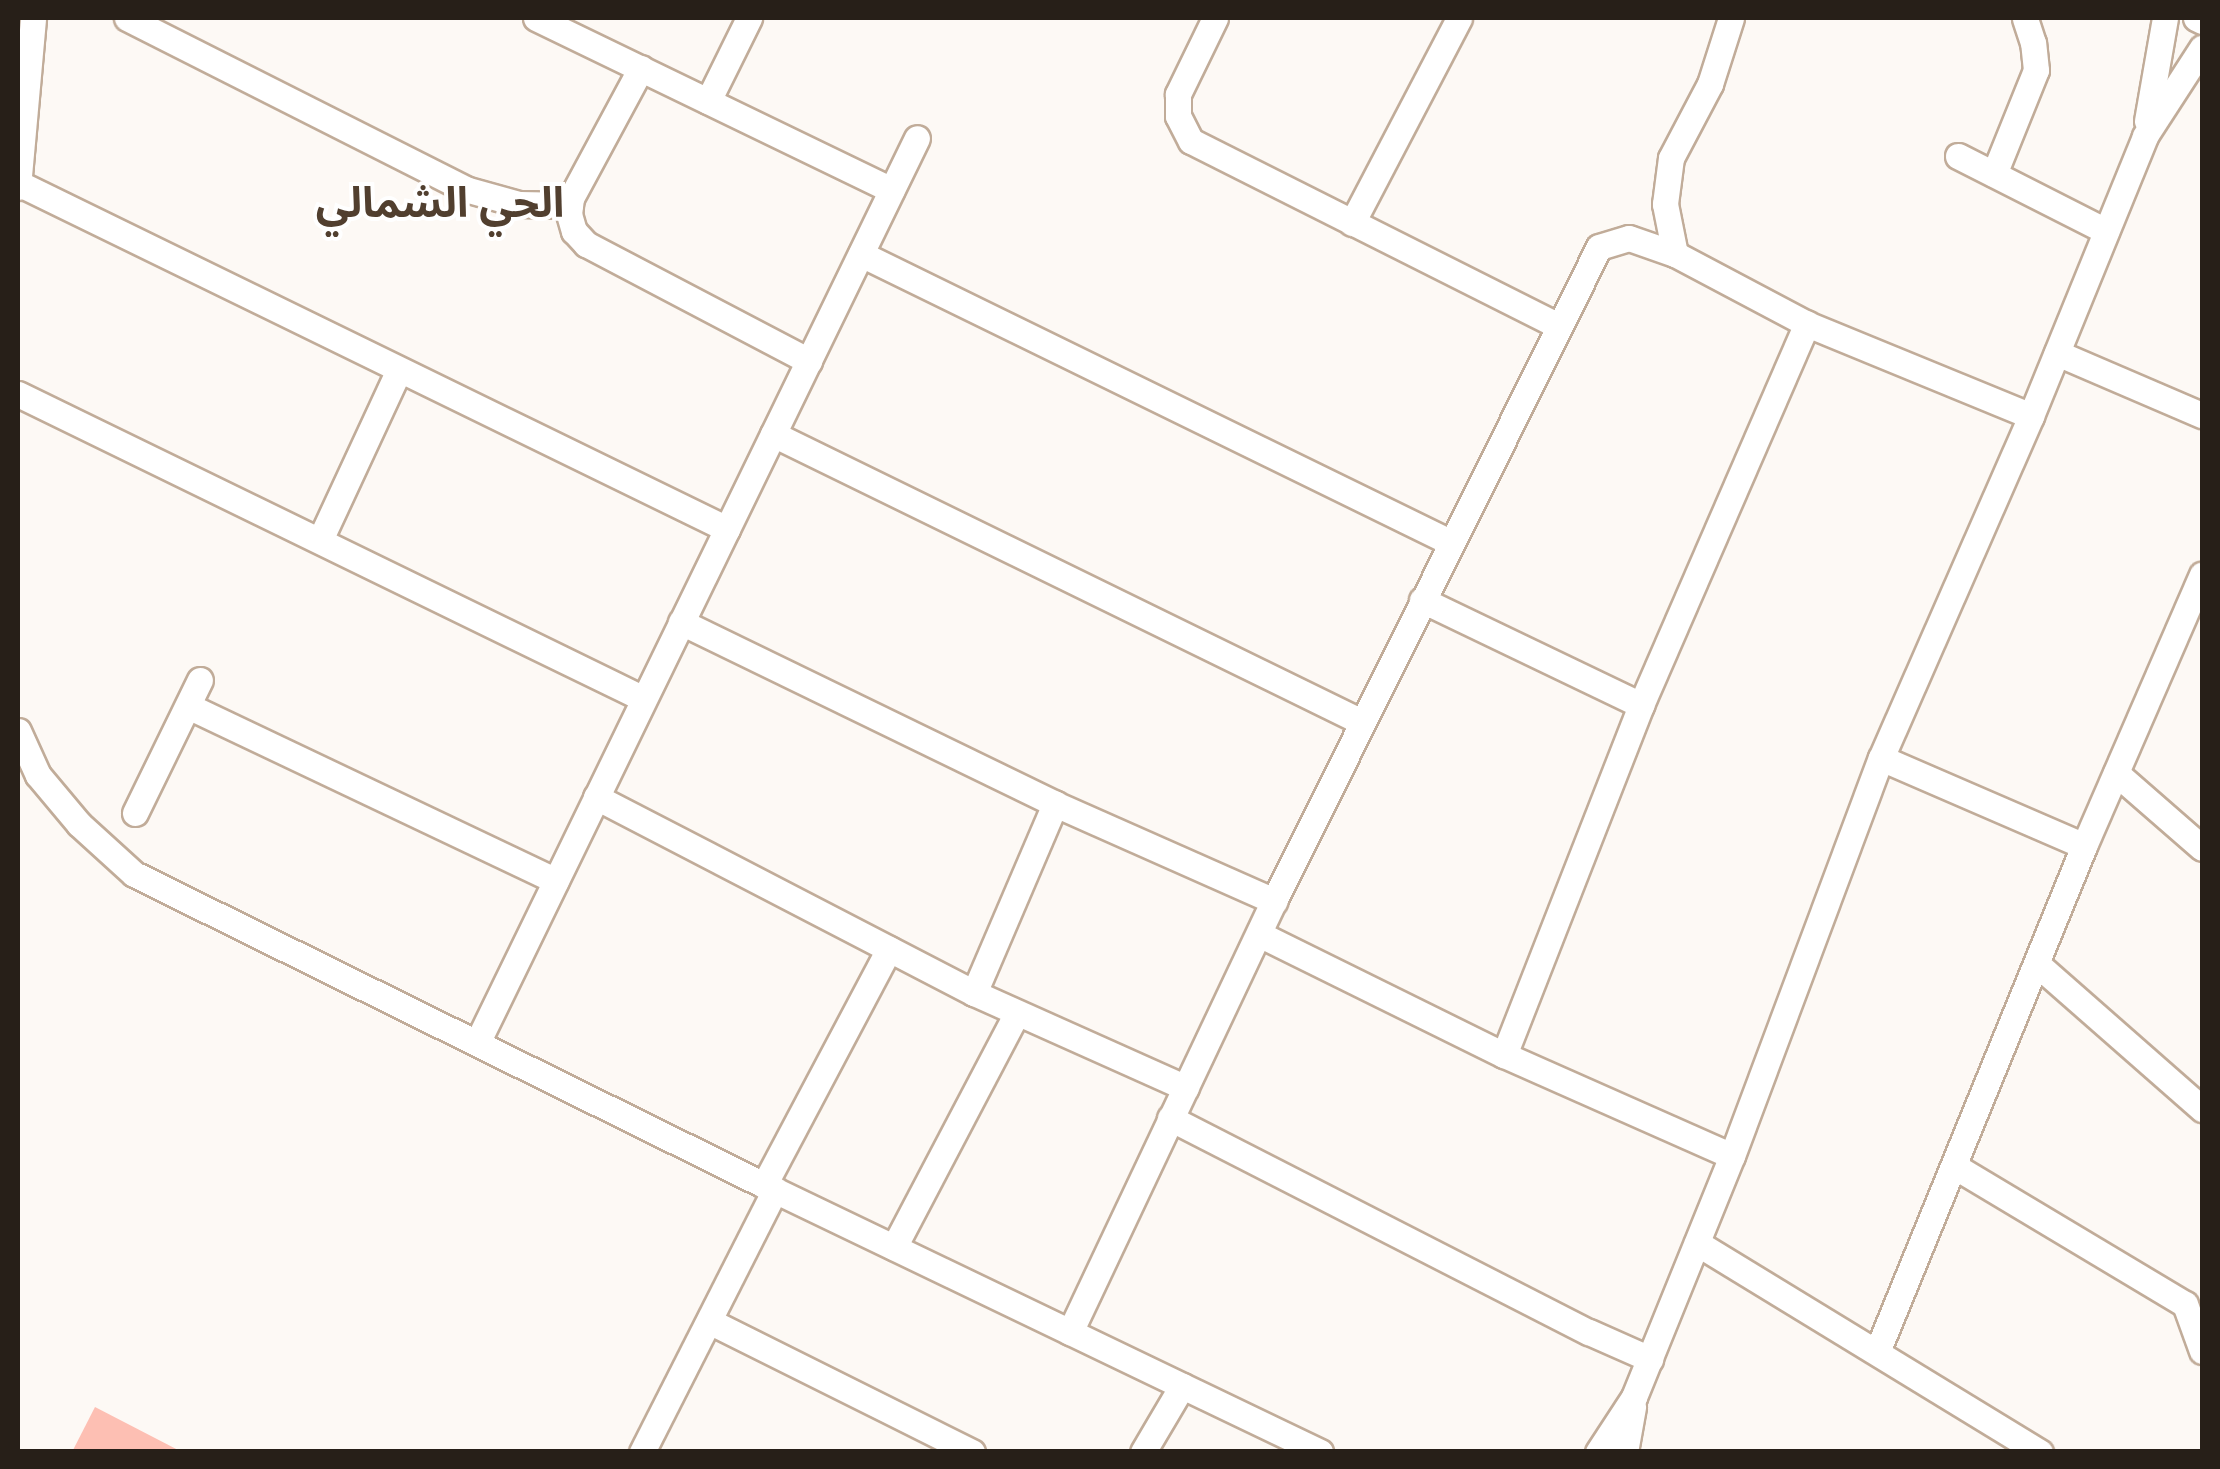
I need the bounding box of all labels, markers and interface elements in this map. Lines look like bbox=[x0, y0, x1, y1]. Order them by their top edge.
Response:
district label: الحي الشمالي bbox=[316, 179, 564, 229]

